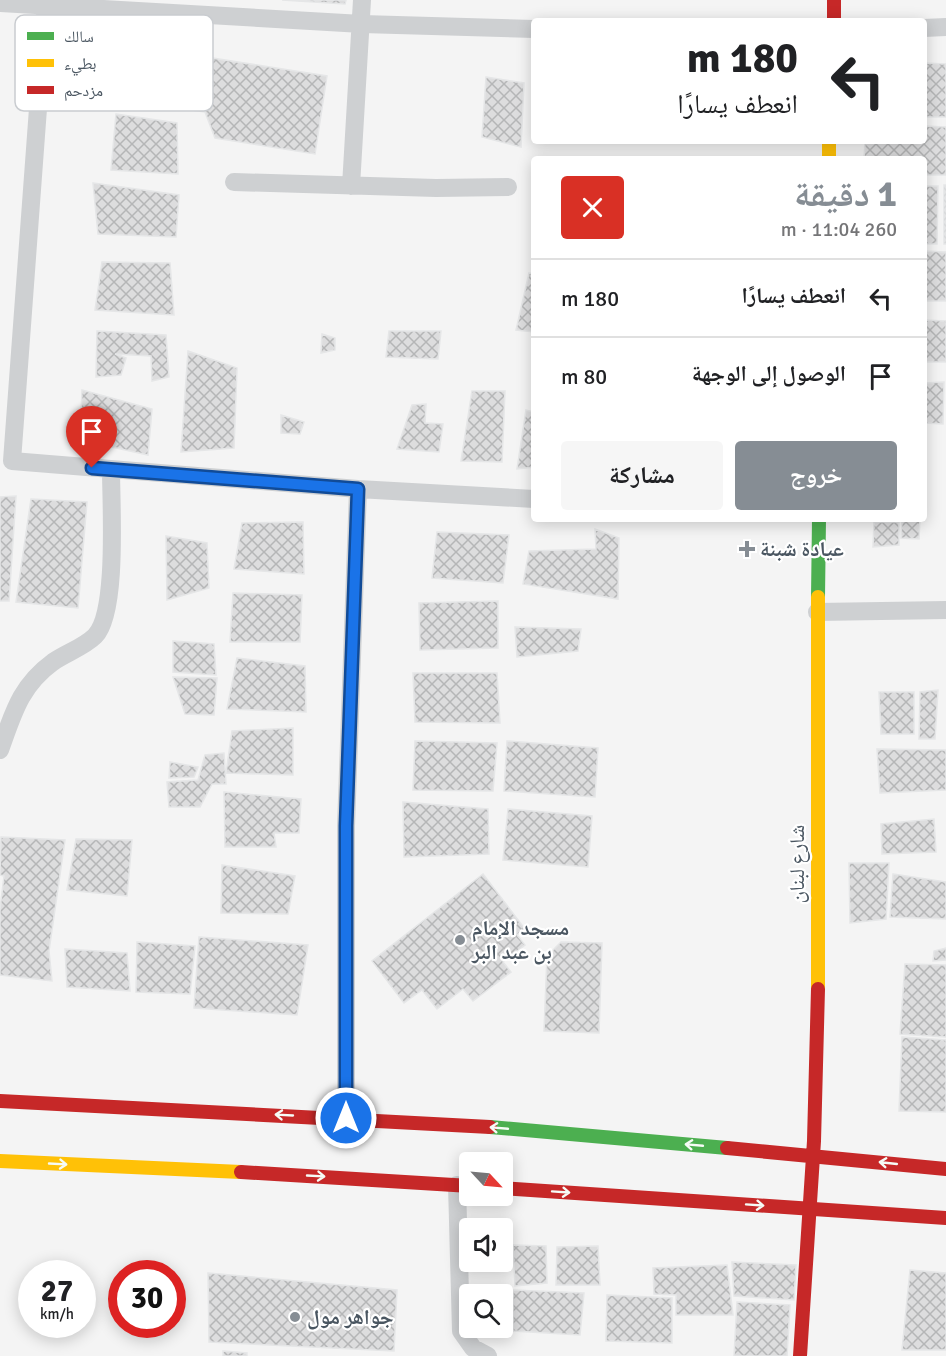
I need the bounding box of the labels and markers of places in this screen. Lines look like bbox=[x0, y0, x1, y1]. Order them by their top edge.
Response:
pin bbox=[66, 406, 117, 468]
place label: عيادة شبنة bbox=[760, 536, 844, 562]
marker: عيادة شبنة bbox=[738, 540, 756, 558]
place label: مسجد الإمام بن عبد البر bbox=[471, 915, 569, 965]
marker: مسجد الإمام بن عبد البر bbox=[453, 933, 467, 947]
place label: جواهر مول bbox=[307, 1304, 394, 1330]
marker: جواهر مول bbox=[288, 1310, 302, 1324]

